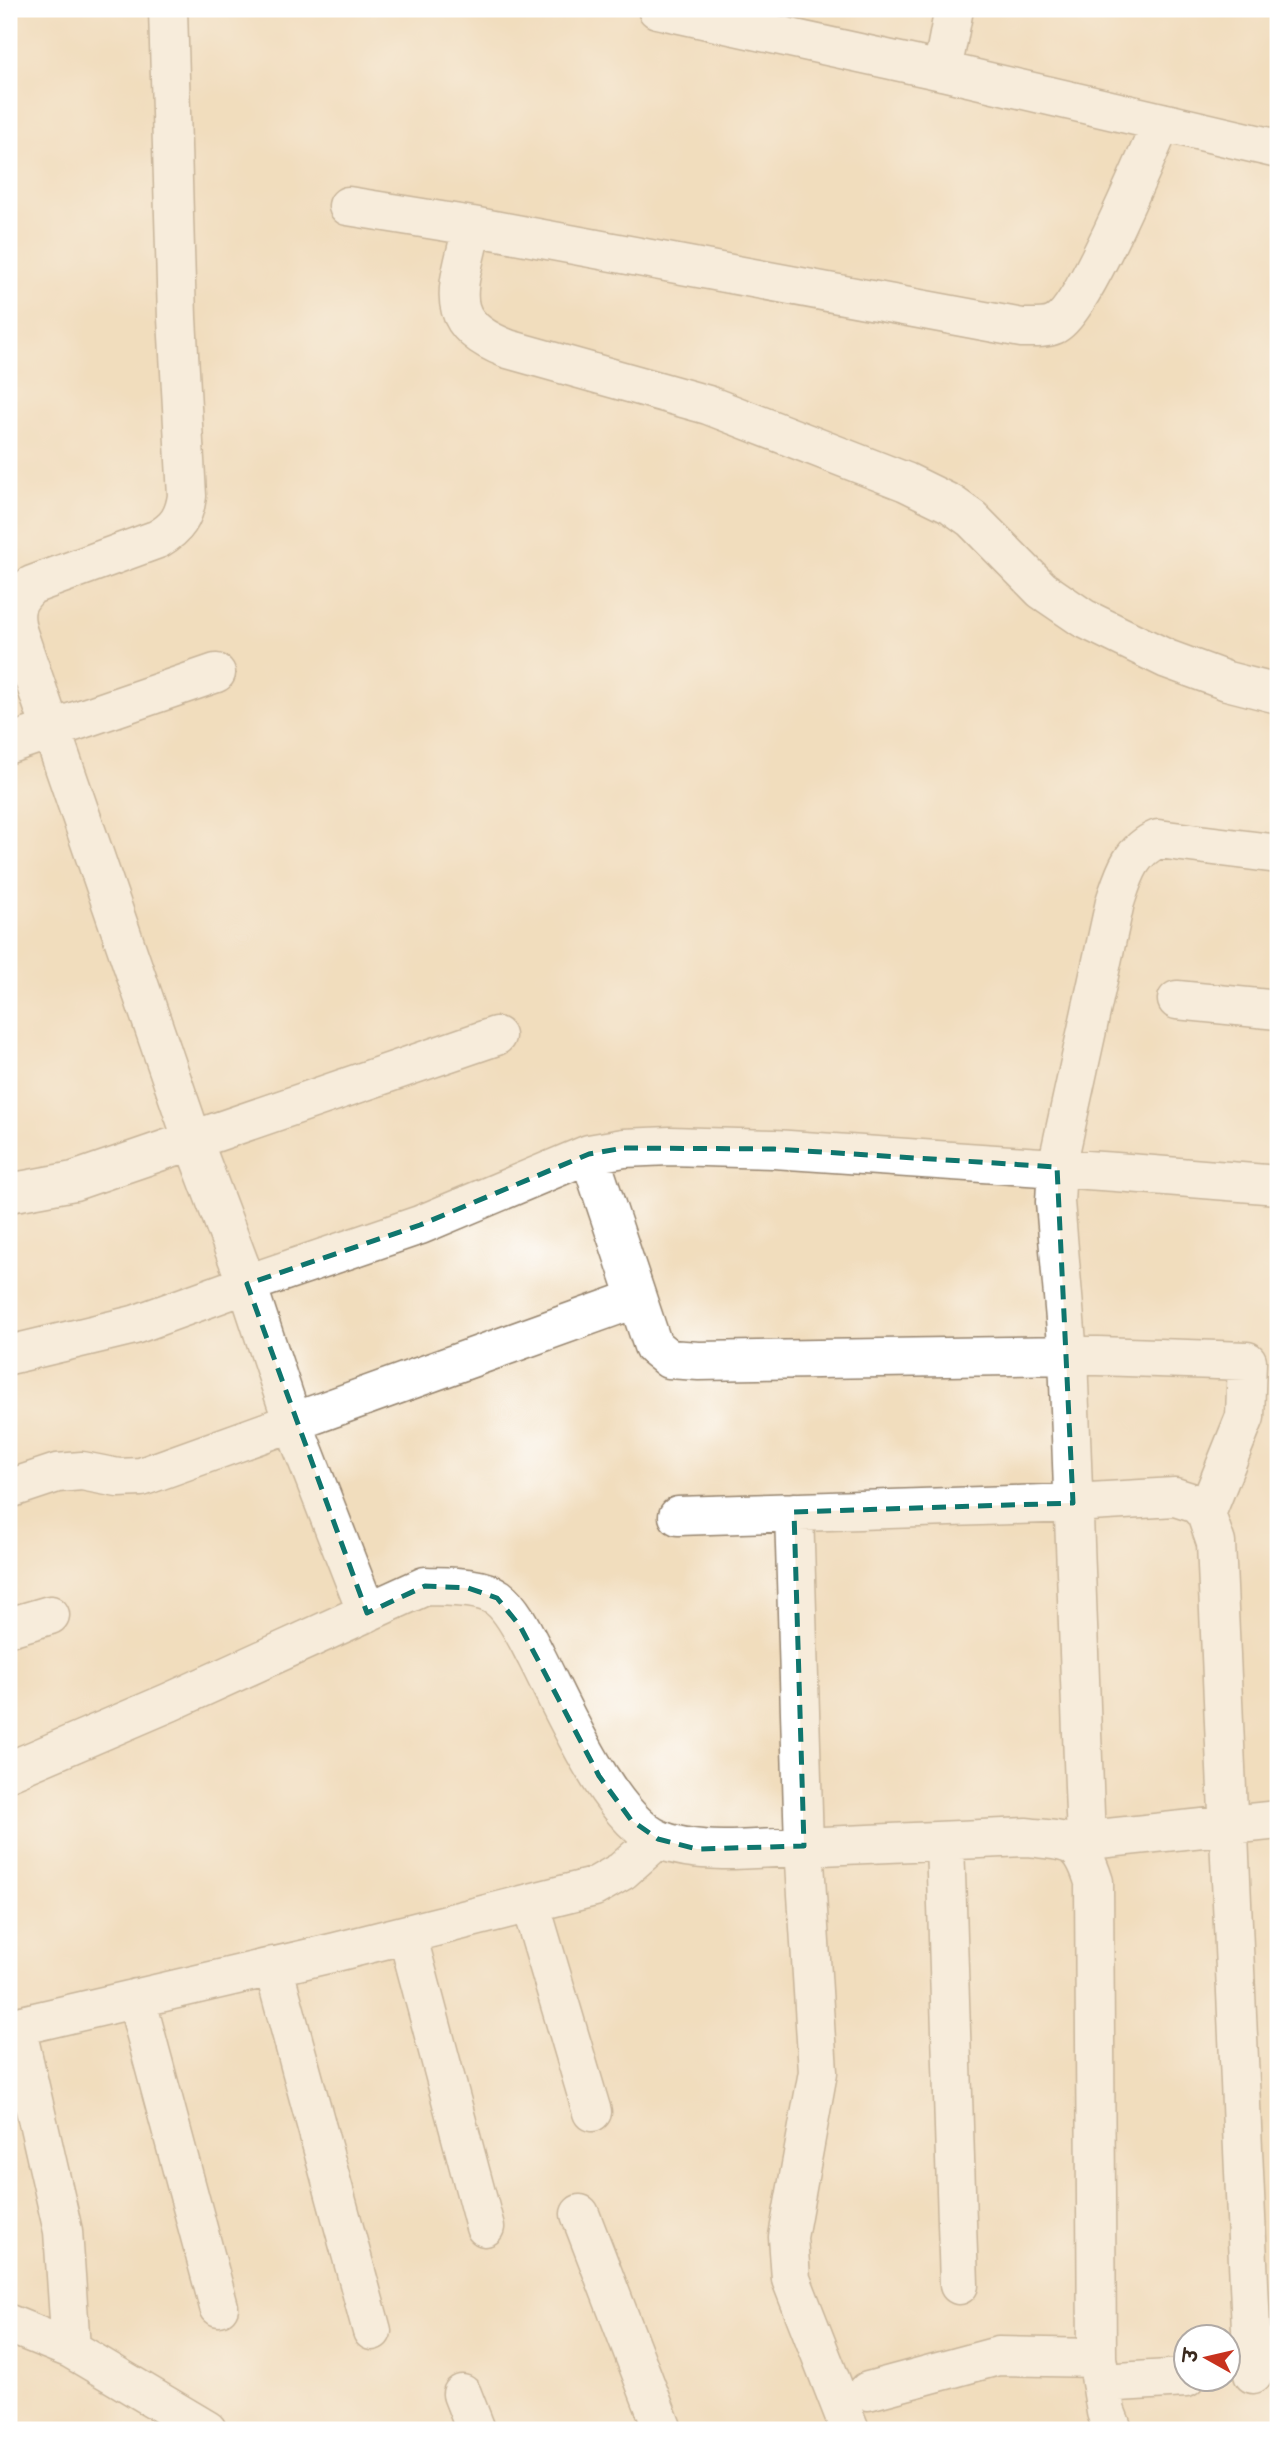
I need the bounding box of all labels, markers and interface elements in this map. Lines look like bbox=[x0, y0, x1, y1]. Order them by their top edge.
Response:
north arrow bbox=[1172, 2324, 1242, 2394]
text: उ bbox=[1176, 2345, 1203, 2366]

